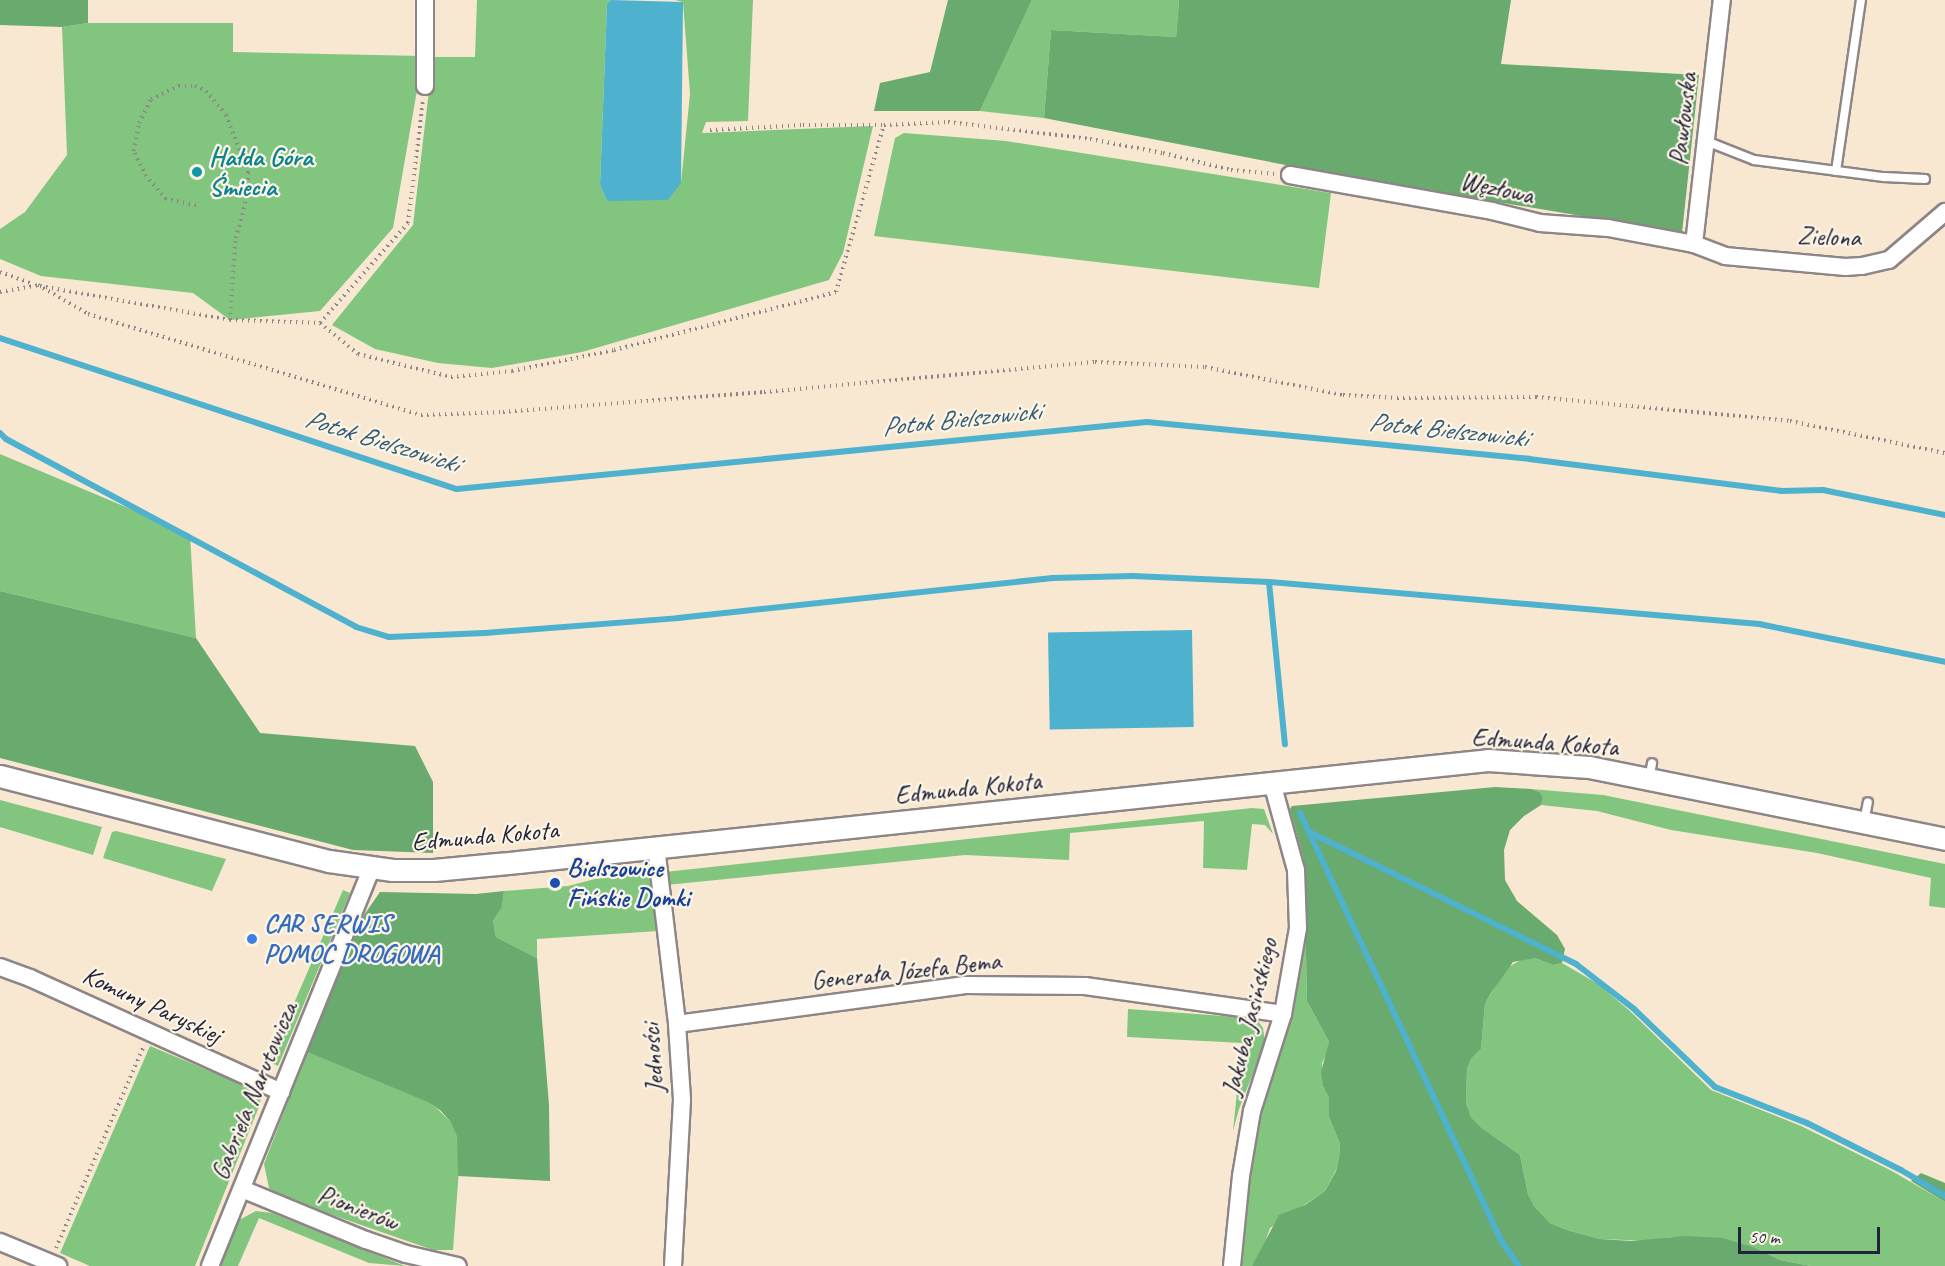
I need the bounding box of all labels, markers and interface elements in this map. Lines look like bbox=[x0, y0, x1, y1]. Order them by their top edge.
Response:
street label: Pawłowska bbox=[1663, 71, 1703, 167]
place label: Hałda Góra Śmiecia bbox=[209, 141, 313, 202]
marker: Hałda Góra Śmiecia bbox=[190, 165, 204, 179]
street label: Węzłowa bbox=[1458, 165, 1536, 211]
street label: Zielona bbox=[1797, 220, 1861, 254]
water label: Potok Bielszowicki bbox=[880, 395, 1042, 443]
water label: Potok Bielszowicki bbox=[301, 402, 463, 480]
water label: Potok Bielszowicki bbox=[1367, 406, 1529, 454]
street label: Edmunda Kokota bbox=[1471, 721, 1619, 763]
street label: Edmunda Kokota bbox=[893, 765, 1043, 811]
street label: Edmunda Kokota bbox=[410, 814, 560, 858]
place label: Bielszowice Fińskie Domki bbox=[567, 852, 690, 914]
marker: Bielszowice Fińskie Domki bbox=[548, 876, 562, 890]
place label: CAR SERWIS POMOC DROGOWA bbox=[264, 908, 439, 970]
marker: CAR SERWIS POMOC DROGOWA bbox=[245, 932, 259, 946]
street label: Jakuba Jasińskiego bbox=[1215, 935, 1285, 1099]
street label: Generała Józefa Bema bbox=[810, 946, 1002, 996]
street label: Komuny Paryskiej bbox=[78, 959, 226, 1051]
street label: Gabriela Narutowicza bbox=[204, 997, 304, 1185]
street label: Jedności bbox=[635, 1022, 671, 1094]
street label: Pionierów bbox=[313, 1179, 403, 1237]
scale bar bbox=[1741, 1215, 1884, 1253]
text: 50 m bbox=[1749, 1226, 1780, 1248]

